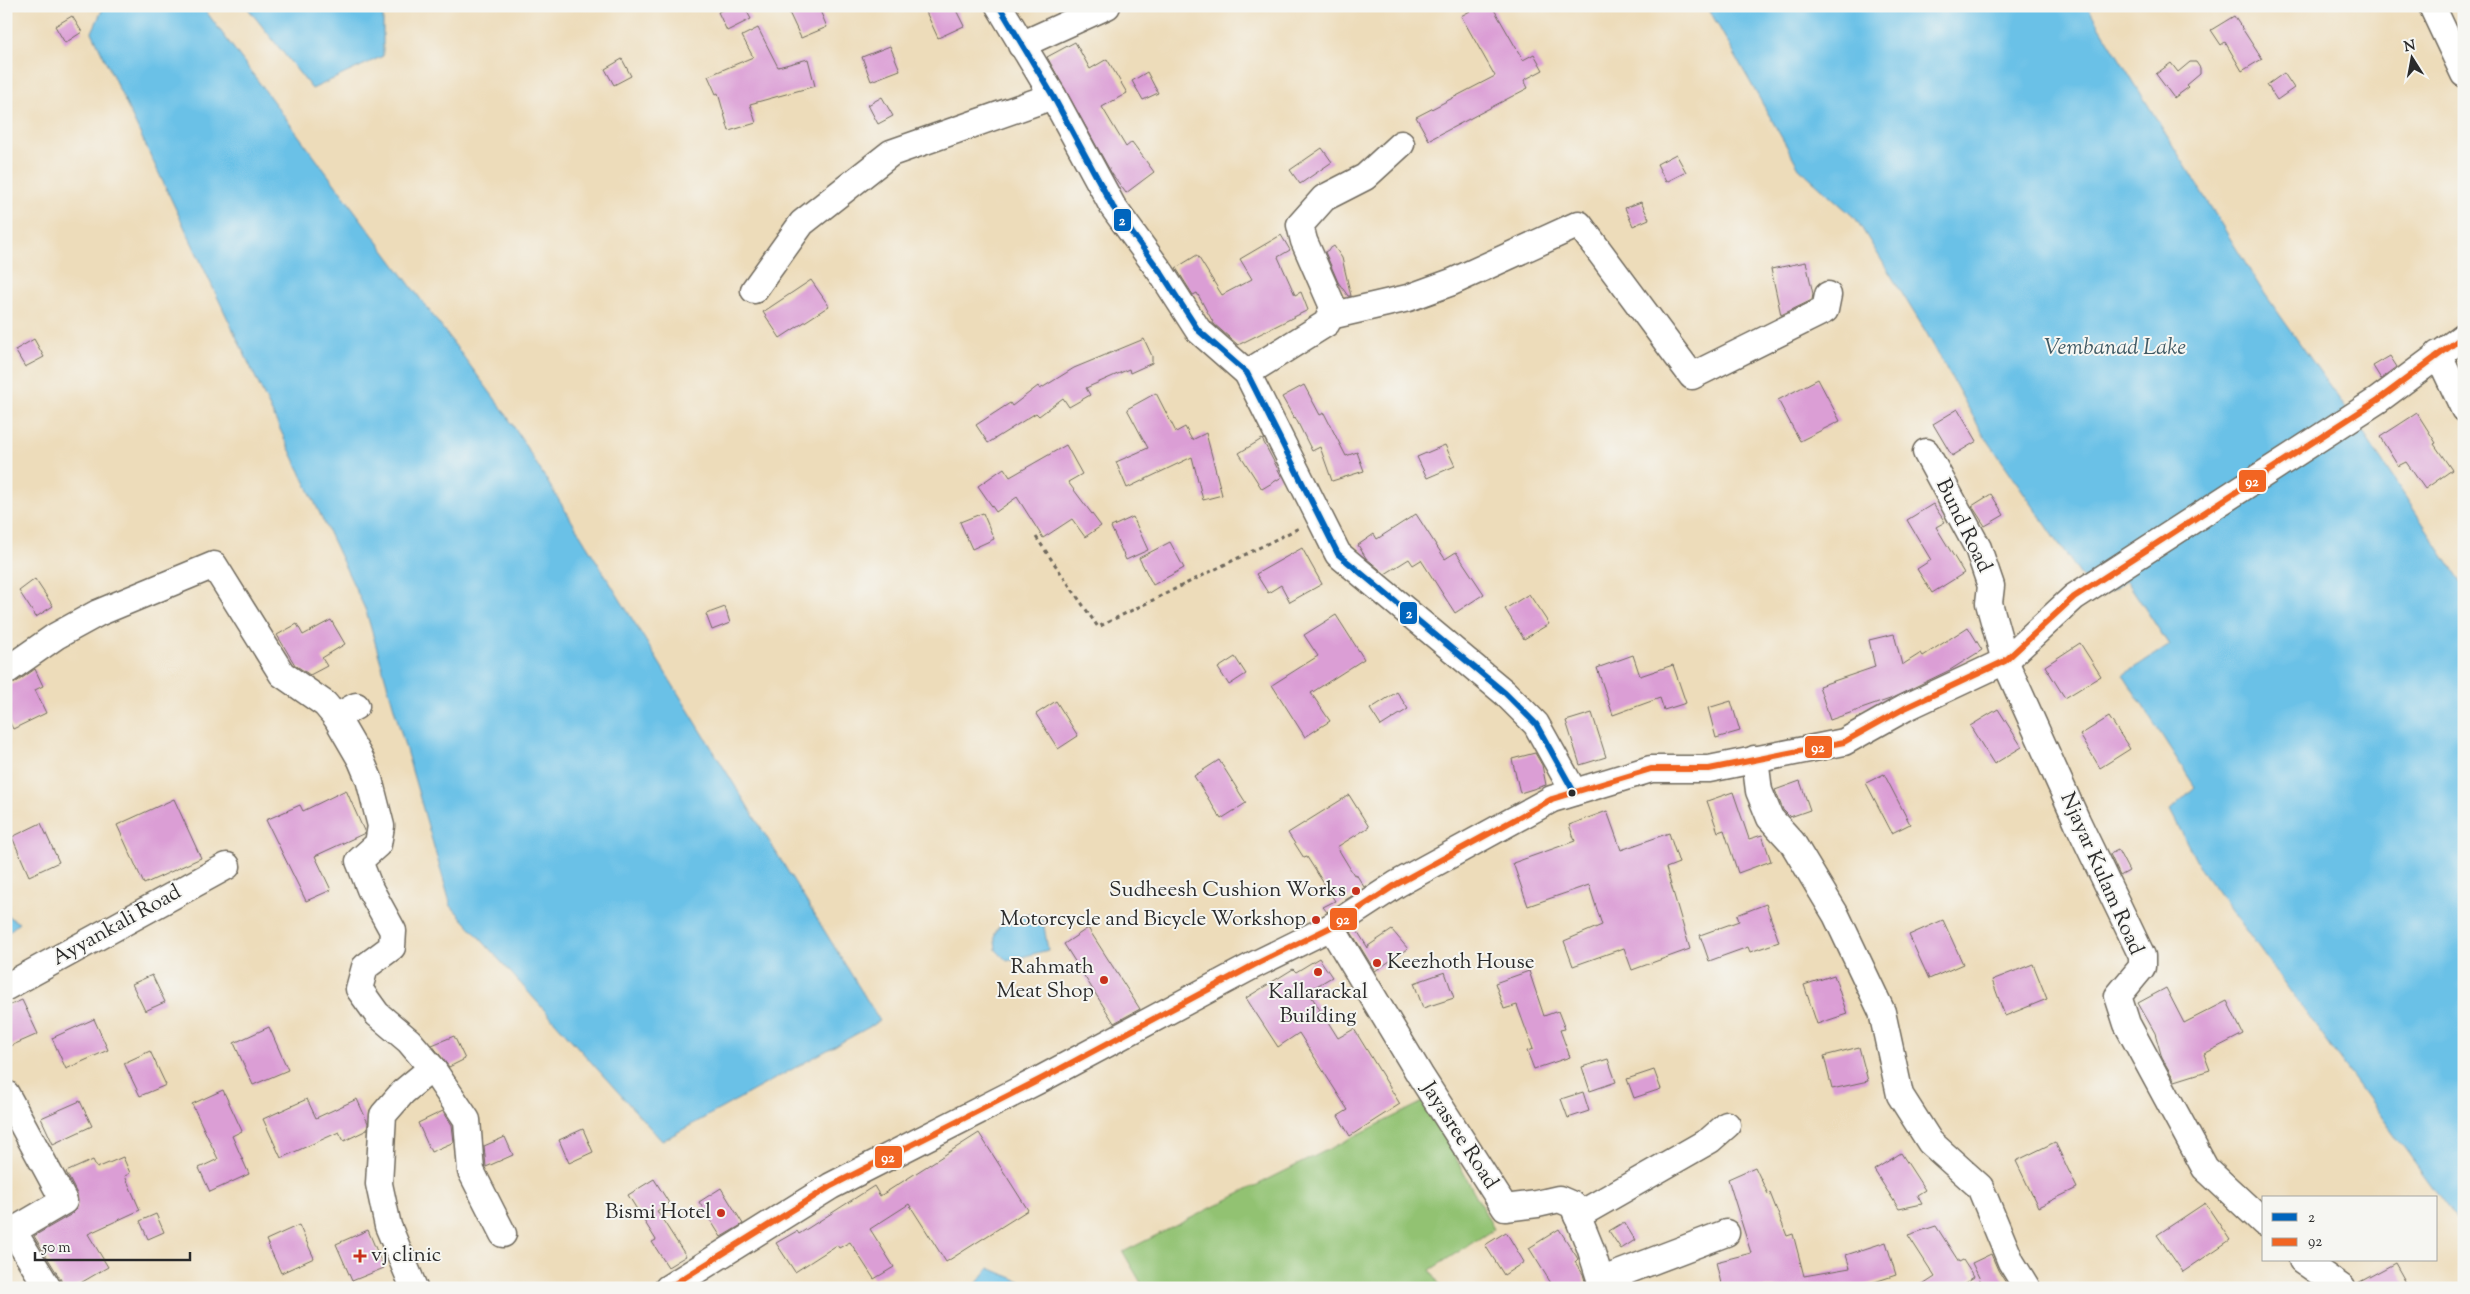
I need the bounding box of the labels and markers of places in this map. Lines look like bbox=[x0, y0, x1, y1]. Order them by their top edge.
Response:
unlabelled marker bbox=[1567, 788, 1577, 798]
place label: Sudheesh Cushion Works bbox=[1109, 876, 1346, 906]
marker: Sudheesh Cushion Works bbox=[1350, 885, 1362, 897]
place label: Motorcycle and Bicycle Workshop bbox=[1000, 905, 1306, 935]
marker: Motorcycle and Bicycle Workshop bbox=[1310, 914, 1322, 926]
place label: Keezhoth House bbox=[1387, 948, 1535, 978]
place label: Rahmath Meat Shop bbox=[997, 953, 1094, 1007]
marker: Keezhoth House bbox=[1371, 957, 1383, 969]
marker: Kallarackal Building bbox=[1312, 966, 1324, 978]
marker: Rahmath Meat Shop bbox=[1098, 974, 1110, 986]
place label: Kallarackal Building bbox=[1268, 978, 1368, 1032]
place label: Bismi Hotel bbox=[605, 1198, 711, 1228]
marker: Bismi Hotel bbox=[715, 1207, 727, 1219]
place label: vj clinic bbox=[371, 1241, 441, 1271]
marker: vj clinic bbox=[353, 1249, 367, 1263]

